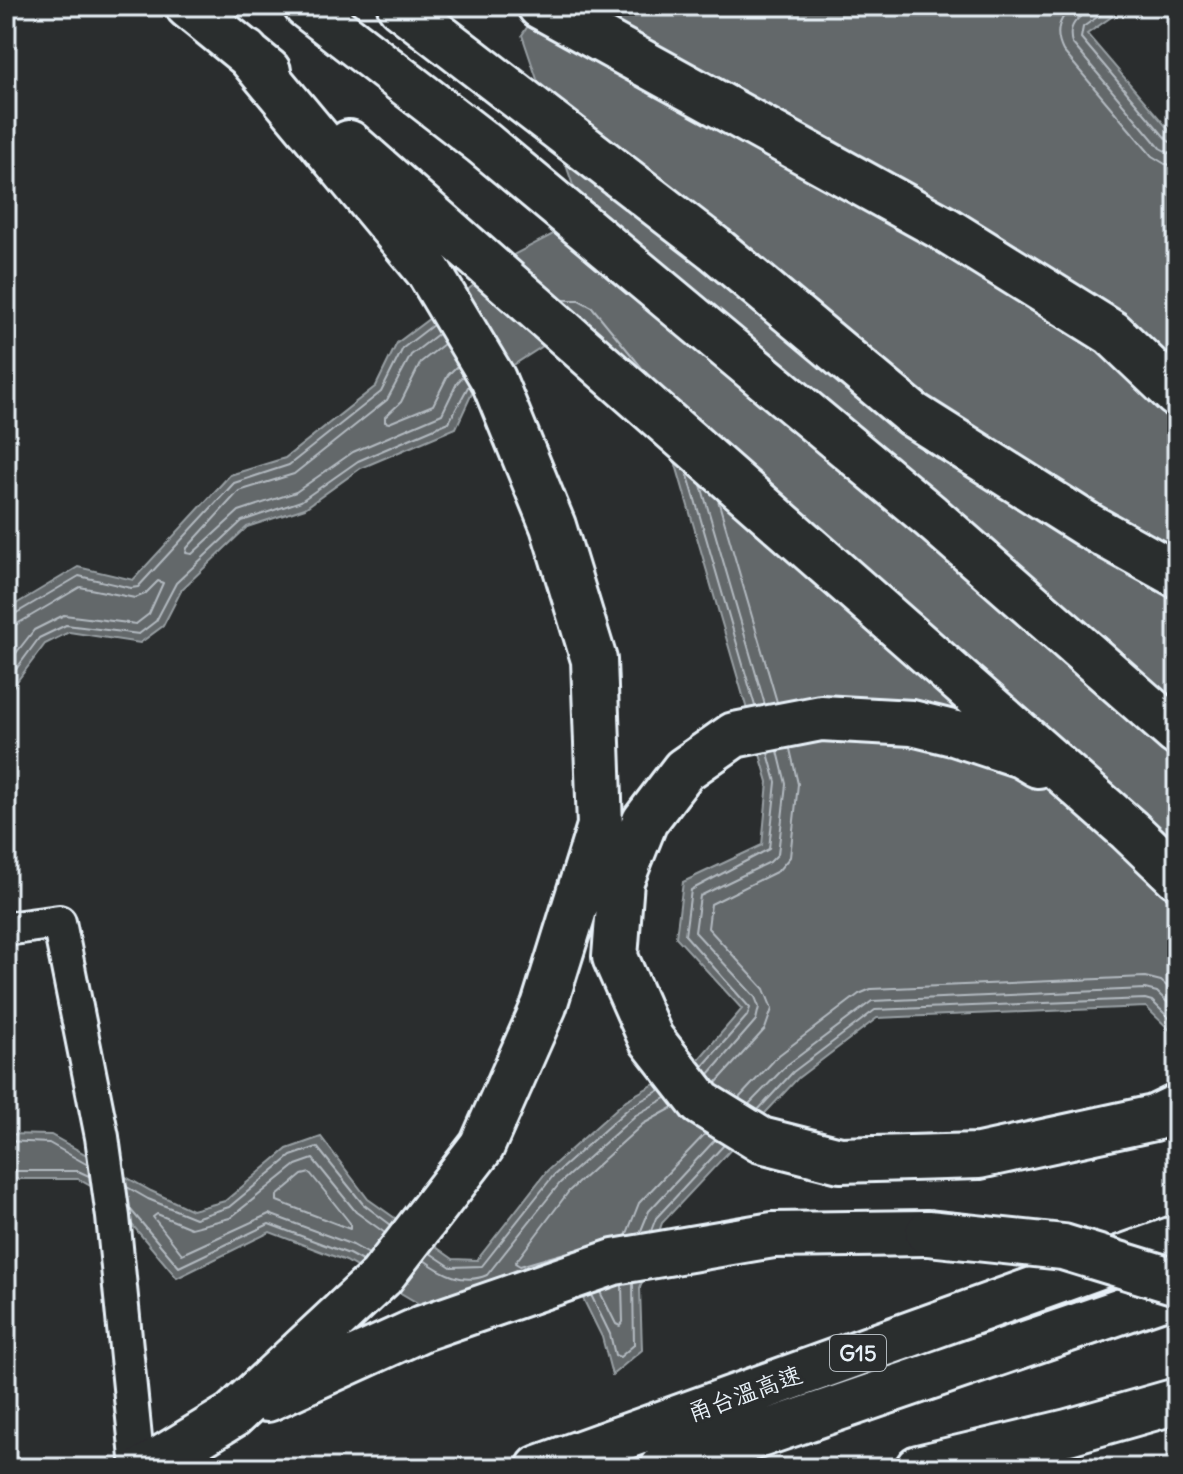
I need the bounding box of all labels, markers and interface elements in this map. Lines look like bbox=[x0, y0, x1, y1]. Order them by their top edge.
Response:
road number: G15 bbox=[830, 1335, 886, 1371]
street label: 甬台温高速 bbox=[683, 1358, 806, 1428]

